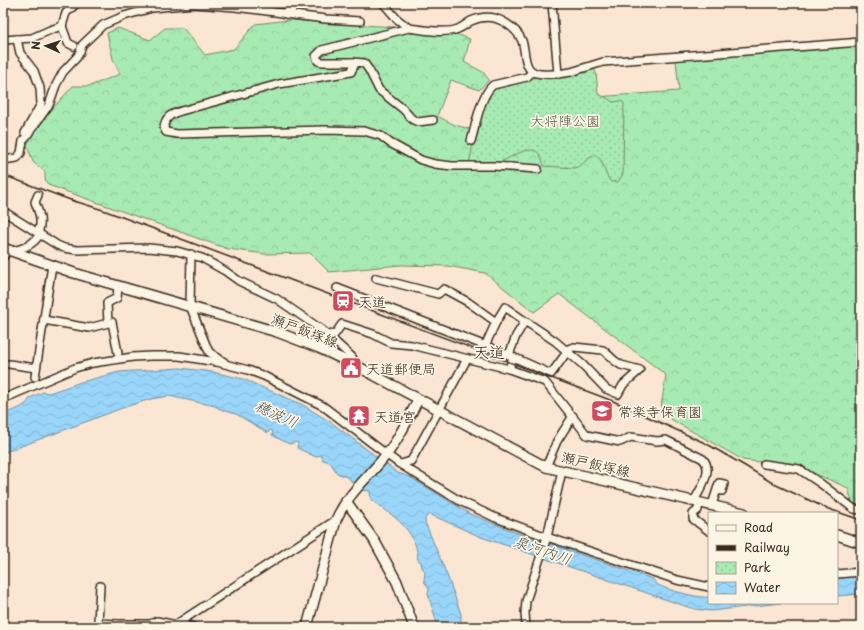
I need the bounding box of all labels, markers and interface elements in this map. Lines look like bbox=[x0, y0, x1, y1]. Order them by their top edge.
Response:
north arrow bbox=[26, 26, 66, 66]
text: N bbox=[27, 40, 44, 50]
park label: 大将陣公園 bbox=[530, 110, 600, 131]
station icon: 天道 bbox=[330, 288, 356, 314]
place label: 天道 bbox=[358, 291, 386, 312]
street label: 瀬戸飯塚線 bbox=[269, 308, 341, 352]
district label: 天道 bbox=[473, 339, 505, 363]
public building icon: 天道郵便局 bbox=[338, 355, 364, 381]
place label: 天道郵便局 bbox=[366, 358, 436, 379]
water label: 穂波川 bbox=[252, 393, 302, 433]
school or university icon: 常楽寺保育園 bbox=[589, 398, 615, 424]
place label: 常楽寺保育園 bbox=[618, 401, 702, 422]
temple icon: 天道宮 bbox=[346, 403, 372, 429]
place label: 天道宮 bbox=[374, 406, 416, 427]
street label: 瀬戸飯塚線 bbox=[560, 446, 632, 482]
legend bbox=[708, 512, 838, 604]
text: Road bbox=[744, 518, 773, 536]
water label: 泉河内川 bbox=[511, 528, 575, 570]
text: Railway bbox=[744, 538, 790, 556]
text: Park bbox=[744, 558, 771, 576]
text: Water bbox=[744, 578, 781, 596]

